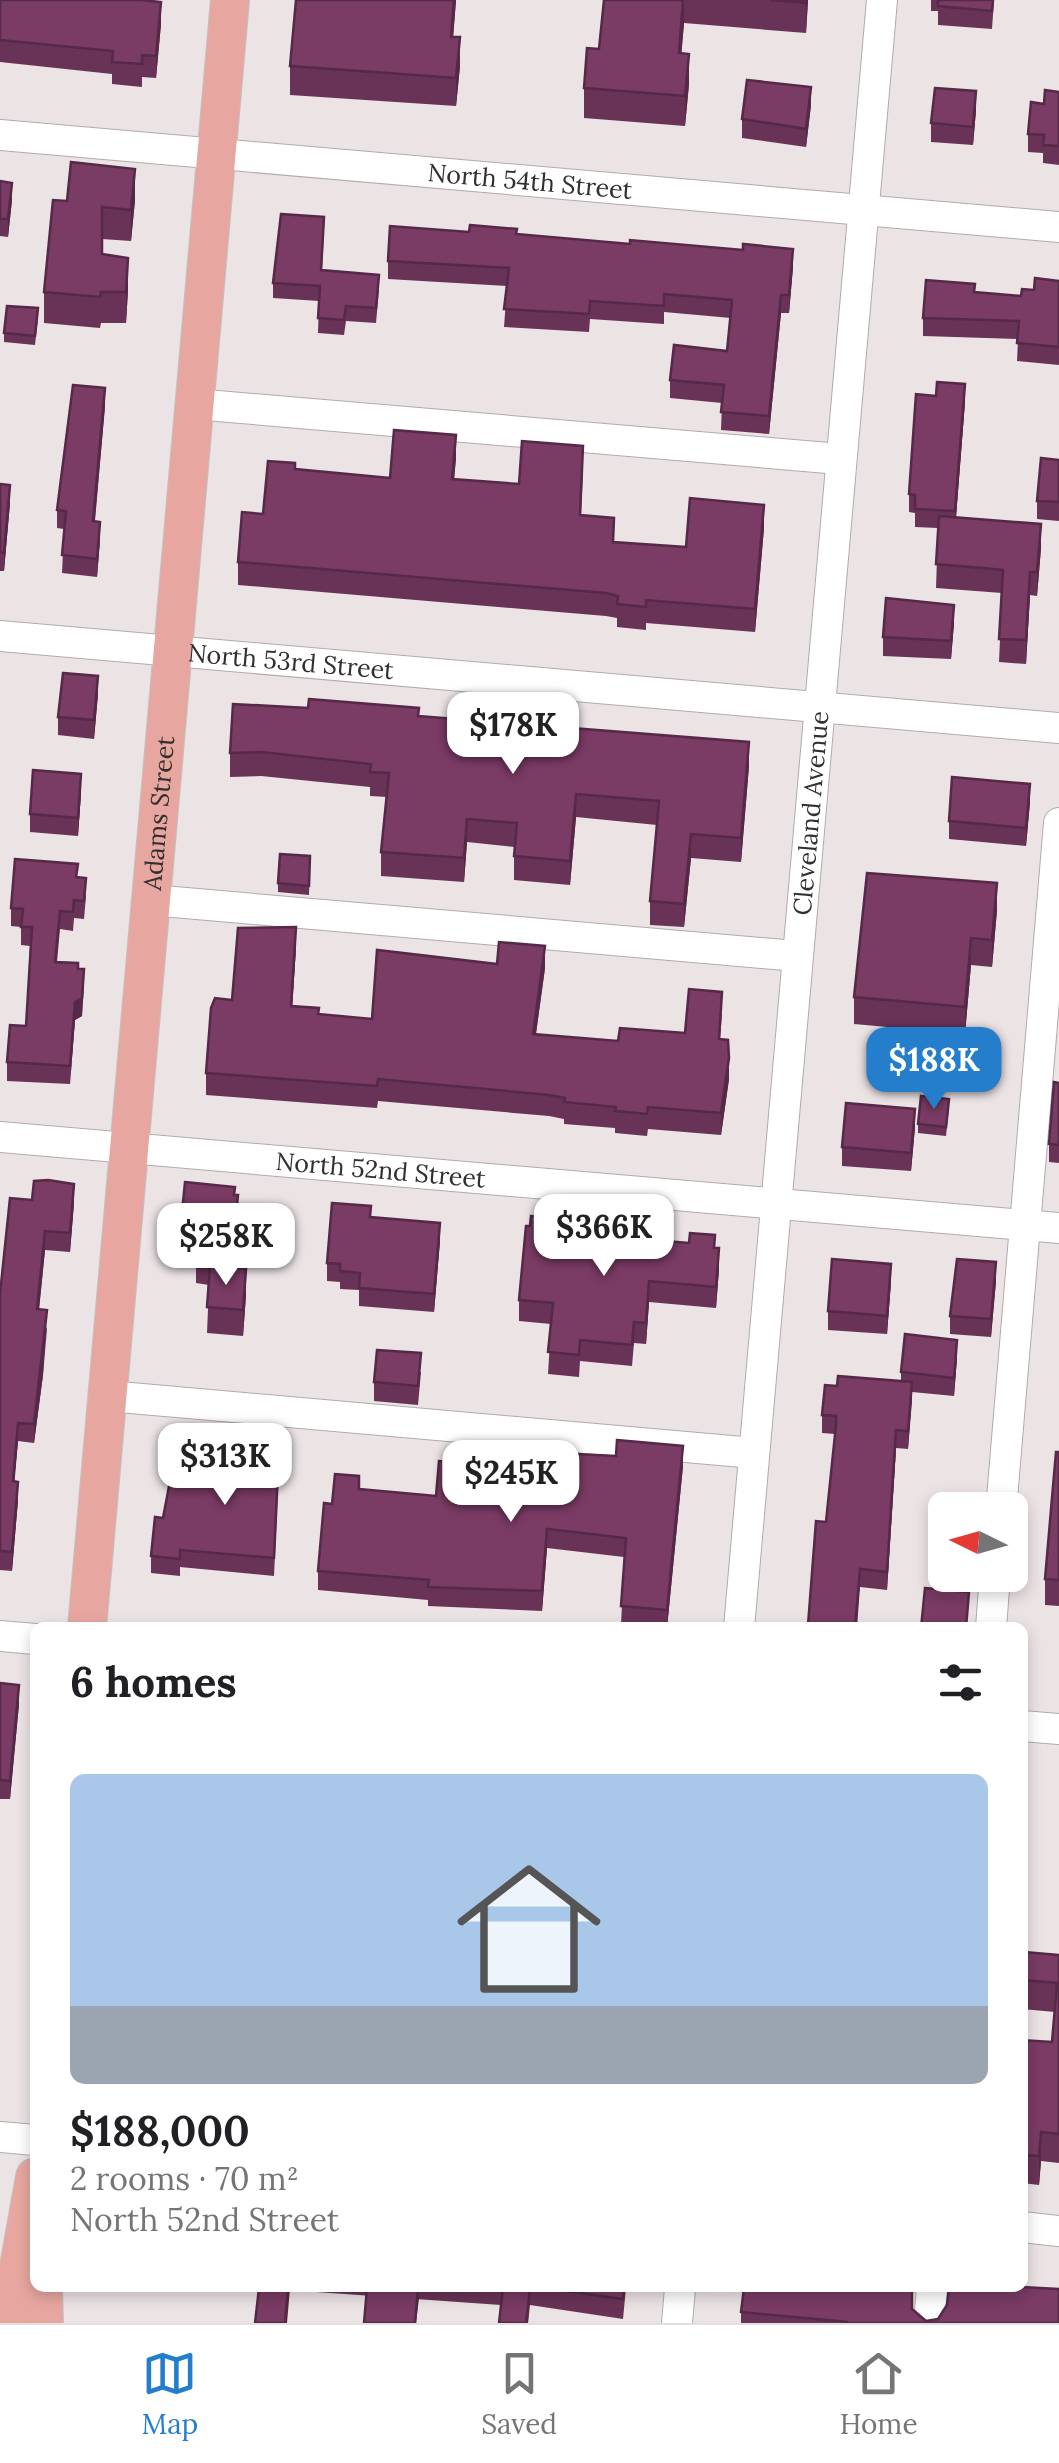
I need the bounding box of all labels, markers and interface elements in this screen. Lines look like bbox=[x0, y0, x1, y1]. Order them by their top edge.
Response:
street label: North 54th Street bbox=[426, 156, 634, 206]
street label: North 53rd Street bbox=[187, 636, 395, 686]
pin: $178K bbox=[443, 692, 583, 777]
text: $178K bbox=[469, 704, 557, 745]
street label: Cleveland Avenue bbox=[786, 710, 835, 917]
street label: Adams Street bbox=[136, 734, 181, 893]
pin: $188K bbox=[864, 1027, 1004, 1112]
text: $188K bbox=[888, 1039, 980, 1080]
street label: North 52nd Street bbox=[274, 1145, 487, 1195]
pin: $366K bbox=[534, 1194, 674, 1279]
pin: $258K bbox=[156, 1203, 296, 1288]
text: $366K bbox=[556, 1206, 652, 1247]
text: $258K bbox=[179, 1215, 273, 1256]
pin: $313K bbox=[155, 1423, 295, 1508]
text: $313K bbox=[180, 1435, 270, 1476]
pin: $245K bbox=[441, 1440, 581, 1525]
text: $245K bbox=[464, 1452, 558, 1493]
north arrow bbox=[928, 1492, 1028, 1592]
map controls bbox=[928, 1492, 1028, 1592]
text: 6 homes bbox=[70, 1655, 237, 1709]
icon: filters bbox=[933, 1655, 988, 1710]
icon: home bbox=[439, 1839, 619, 2019]
text: $188,000 bbox=[70, 2104, 250, 2158]
text: 2 rooms · 70 m² bbox=[70, 2158, 299, 2199]
text: North 52nd Street bbox=[70, 2199, 339, 2240]
tab: Map bbox=[141, 2346, 198, 2442]
tab: Saved bbox=[481, 2346, 557, 2442]
tab: Home bbox=[840, 2346, 918, 2442]

